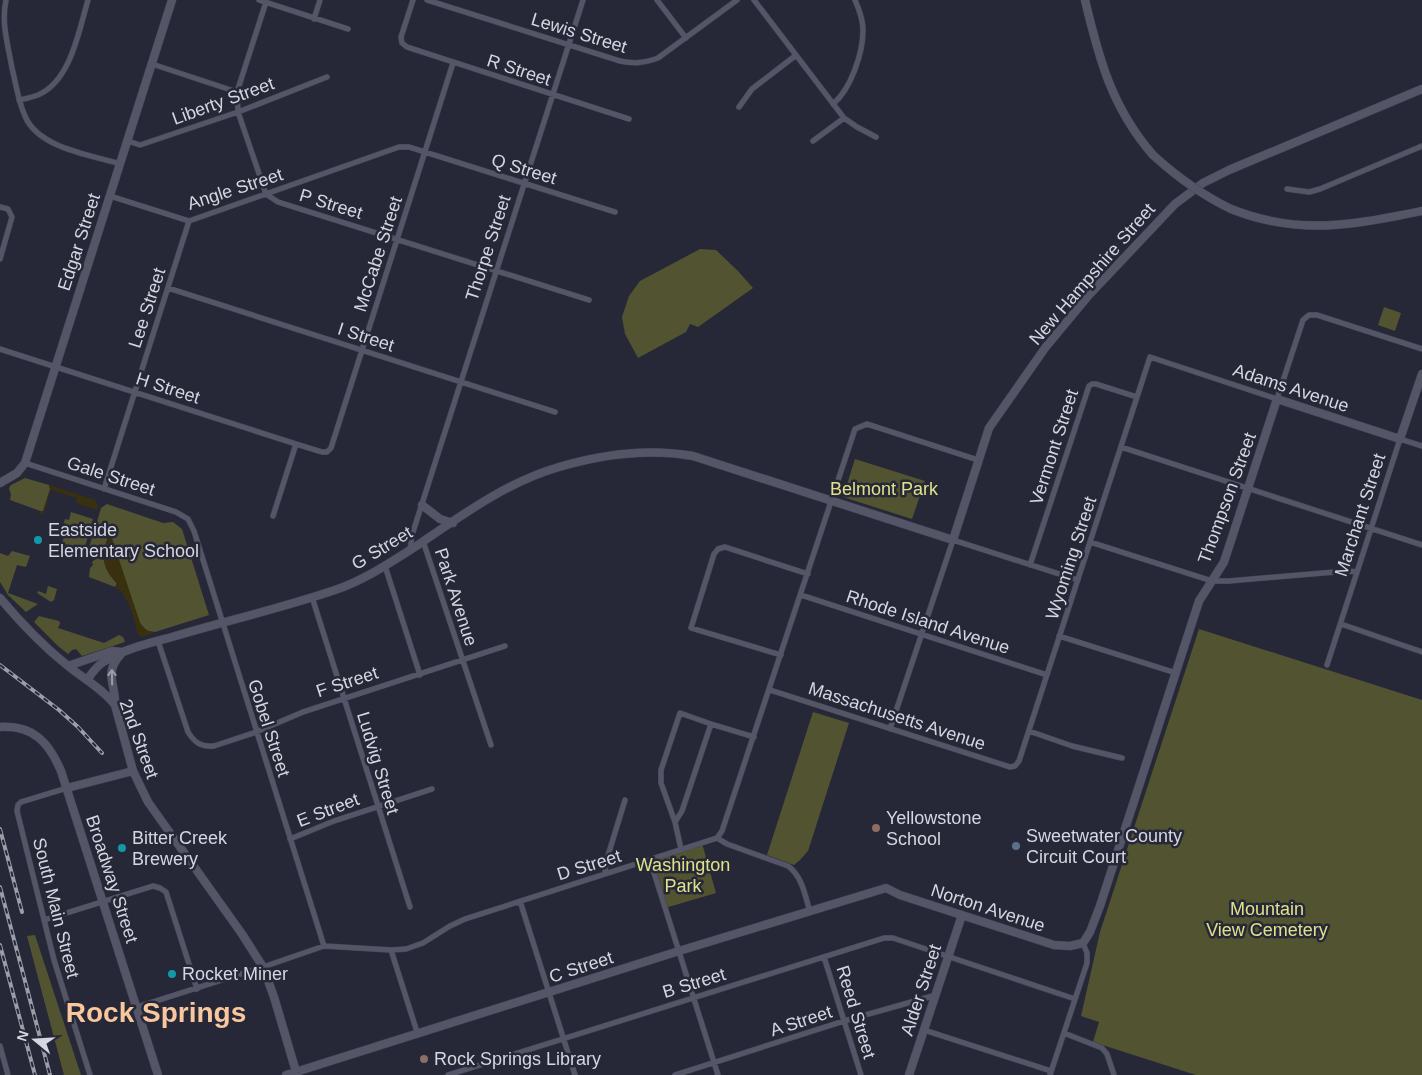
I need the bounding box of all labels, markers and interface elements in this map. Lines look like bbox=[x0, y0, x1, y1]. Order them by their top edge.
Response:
street label: Lewis Street bbox=[529, 9, 629, 57]
street label: R Street bbox=[485, 50, 553, 90]
street label: Liberty Street bbox=[169, 73, 277, 129]
street label: Q Street bbox=[489, 150, 559, 188]
street label: Angle Street bbox=[185, 164, 285, 214]
street label: P Street bbox=[297, 185, 365, 223]
street label: Edgar Street bbox=[54, 191, 104, 293]
street label: Thorpe Street bbox=[461, 193, 515, 303]
street label: McCabe Street bbox=[350, 194, 406, 314]
street label: New Hampshire Street bbox=[1025, 199, 1159, 349]
street label: Lee Street bbox=[125, 265, 169, 351]
street label: I Street bbox=[335, 319, 397, 355]
street label: Adams Avenue bbox=[1230, 360, 1352, 416]
street label: H Street bbox=[134, 368, 202, 408]
street label: Vermont Street bbox=[1026, 387, 1082, 507]
street label: Thompson Street bbox=[1194, 430, 1260, 566]
street label: Marchant Street bbox=[1331, 451, 1389, 579]
street label: Gale Street bbox=[65, 452, 157, 500]
park label: Belmont Park bbox=[830, 479, 939, 499]
street label: Wyoming Street bbox=[1042, 494, 1100, 622]
place label: Eastside Elementary School bbox=[48, 520, 199, 561]
street label: G Street bbox=[348, 522, 416, 574]
marker: Eastside Elementary School bbox=[32, 534, 44, 546]
street label: Park Avenue bbox=[431, 546, 481, 648]
street label: Rhode Island Avenue bbox=[844, 586, 1012, 658]
street label: F Street bbox=[313, 663, 381, 701]
one-way arrow bbox=[107, 670, 117, 686]
street label: Gobel Street bbox=[244, 677, 294, 779]
street label: Massachusetts Avenue bbox=[806, 678, 988, 754]
street label: 2nd Street bbox=[115, 697, 163, 781]
street label: Ludvig Street bbox=[353, 709, 403, 817]
street label: E Street bbox=[294, 789, 362, 831]
place label: Yellowstone School bbox=[886, 808, 981, 849]
street label: Broadway Street bbox=[82, 813, 142, 945]
marker: Yellowstone School bbox=[870, 822, 882, 834]
place label: Sweetwater County Circuit Court bbox=[1026, 826, 1182, 867]
place label: Bitter Creek Brewery bbox=[132, 828, 228, 869]
street label: South Main Street bbox=[29, 836, 83, 980]
marker: Sweetwater County Circuit Court bbox=[1010, 840, 1022, 852]
marker: Bitter Creek Brewery bbox=[116, 842, 128, 854]
street label: D Street bbox=[555, 846, 623, 884]
park label: Washington Park bbox=[636, 855, 730, 896]
street label: Norton Avenue bbox=[928, 880, 1048, 936]
park label: Mountain View Cemetery bbox=[1206, 899, 1328, 940]
street label: Alder Street bbox=[897, 942, 945, 1038]
street label: C Street bbox=[547, 947, 615, 987]
street label: Reed Street bbox=[832, 963, 880, 1061]
place label: Rocket Miner bbox=[182, 964, 288, 984]
street label: B Street bbox=[660, 964, 728, 1002]
marker: Rocket Miner bbox=[166, 968, 178, 980]
district label: Rock Springs bbox=[66, 997, 246, 1028]
street label: A Street bbox=[767, 1002, 835, 1040]
north arrow bbox=[10, 1015, 60, 1065]
text: N bbox=[13, 1029, 32, 1043]
place label: Rock Springs Library bbox=[434, 1049, 601, 1069]
marker: Rock Springs Library bbox=[418, 1053, 430, 1065]

